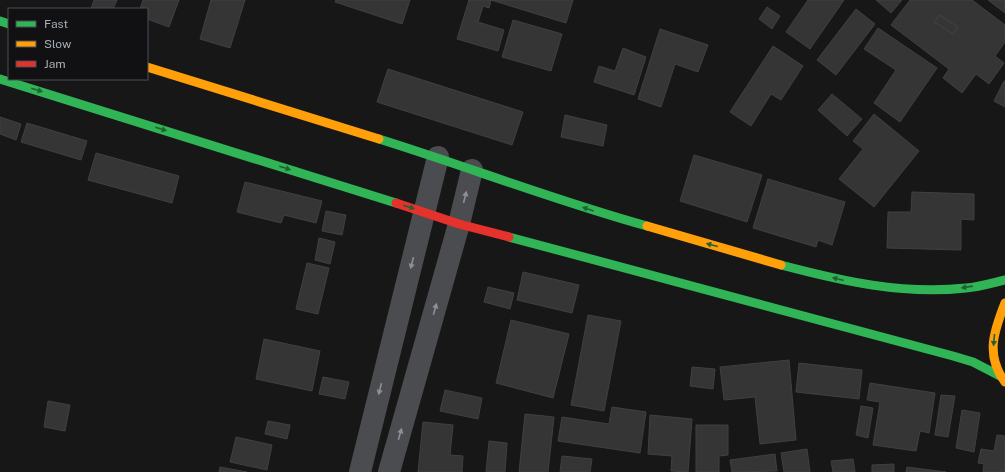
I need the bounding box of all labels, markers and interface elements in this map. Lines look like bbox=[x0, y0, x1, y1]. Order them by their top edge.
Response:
legend bbox=[8, 8, 148, 80]
text: Fast bbox=[44, 17, 69, 31]
text: Slow bbox=[44, 37, 72, 51]
text: Jam bbox=[44, 57, 66, 71]
one-way arrow bbox=[32, 87, 44, 93]
one-way arrow bbox=[156, 126, 168, 132]
one-way arrow bbox=[280, 165, 292, 171]
one-way arrow bbox=[463, 191, 469, 203]
one-way arrow bbox=[404, 204, 416, 210]
one-way arrow bbox=[581, 206, 593, 212]
one-way arrow bbox=[706, 242, 718, 248]
one-way arrow bbox=[408, 257, 414, 269]
one-way arrow bbox=[832, 276, 844, 282]
one-way arrow bbox=[961, 284, 973, 290]
one-way arrow bbox=[432, 303, 438, 315]
one-way arrow bbox=[990, 334, 997, 346]
one-way arrow bbox=[377, 383, 383, 395]
one-way arrow bbox=[397, 428, 403, 440]

